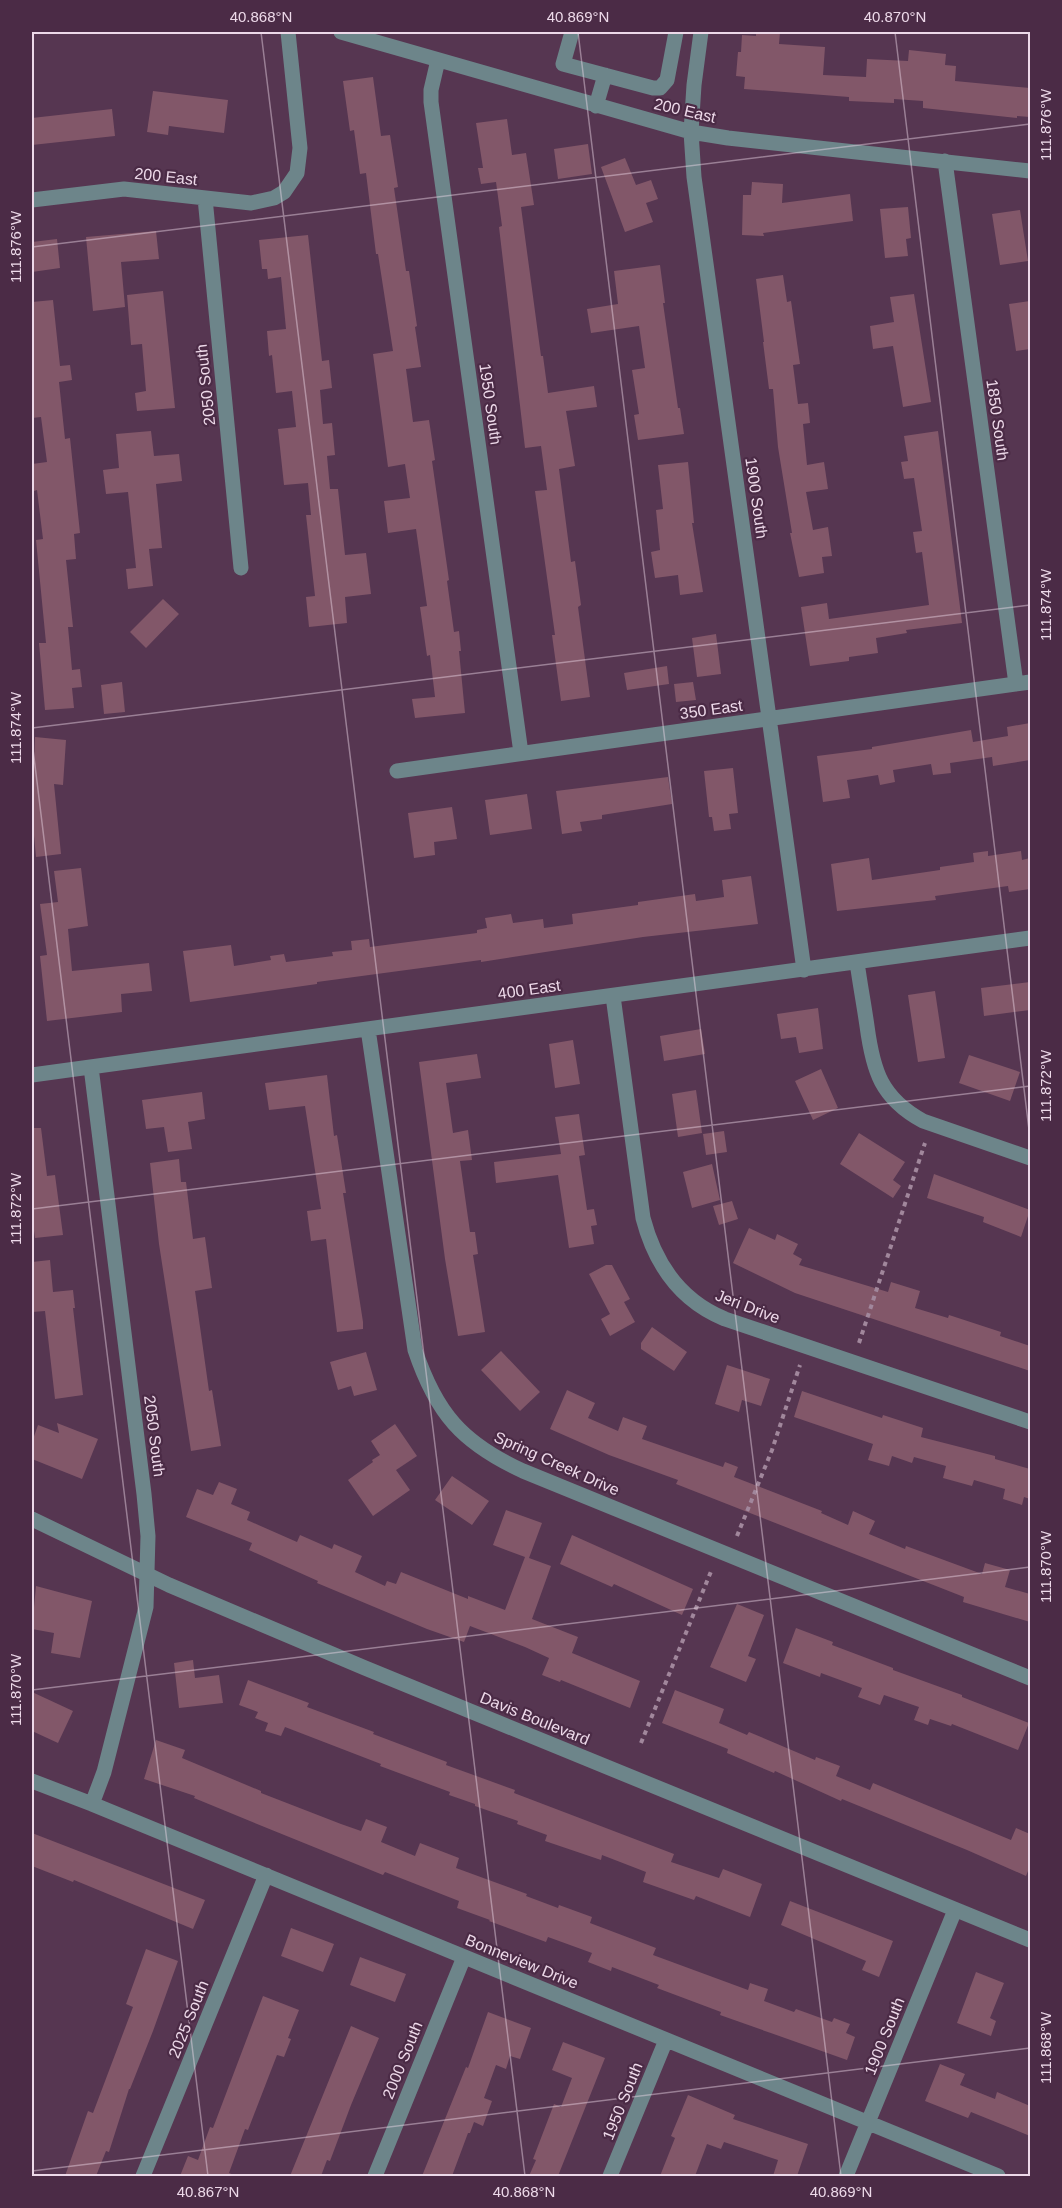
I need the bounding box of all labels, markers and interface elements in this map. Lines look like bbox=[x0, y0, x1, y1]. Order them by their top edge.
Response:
text: 40.868°N bbox=[230, 8, 292, 25]
text: 40.869°N bbox=[547, 8, 609, 25]
text: 40.870°N bbox=[864, 8, 926, 25]
text: 111.876°W bbox=[1037, 88, 1054, 161]
street label: 200 East bbox=[652, 95, 718, 126]
street label: 200 East bbox=[134, 165, 199, 188]
text: 111.876°W bbox=[7, 210, 24, 283]
street label: 2050 South bbox=[193, 343, 218, 427]
street label: 1950 South bbox=[476, 362, 505, 446]
street label: 1850 South bbox=[983, 378, 1012, 462]
street label: 1900 South bbox=[742, 456, 771, 540]
text: 111.874°W bbox=[1037, 568, 1054, 641]
text: 111.874°W bbox=[7, 691, 24, 764]
street label: 350 East bbox=[679, 697, 744, 722]
street label: 400 East bbox=[497, 977, 562, 1002]
text: 111.872°W bbox=[1037, 1049, 1054, 1122]
text: 111.872°W bbox=[7, 1172, 24, 1245]
street label: Jeri Drive bbox=[713, 1286, 782, 1327]
street label: 2050 South bbox=[141, 1394, 168, 1478]
street label: Spring Creek Drive bbox=[492, 1428, 622, 1499]
text: 111.870°W bbox=[1037, 1530, 1054, 1603]
text: 111.870°W bbox=[7, 1653, 24, 1726]
street label: Davis Boulevard bbox=[478, 1689, 592, 1748]
street label: Bonneview Drive bbox=[463, 1931, 581, 1992]
street label: 2025 South bbox=[165, 1978, 212, 2060]
street label: 1900 South bbox=[861, 1995, 908, 2077]
text: 111.868°W bbox=[1037, 2011, 1054, 2084]
street label: 2000 South bbox=[379, 2019, 426, 2101]
street label: 1950 South bbox=[599, 2060, 646, 2142]
text: 40.867°N bbox=[177, 2183, 239, 2200]
text: 40.868°N bbox=[493, 2183, 555, 2200]
text: 40.869°N bbox=[810, 2183, 872, 2200]

